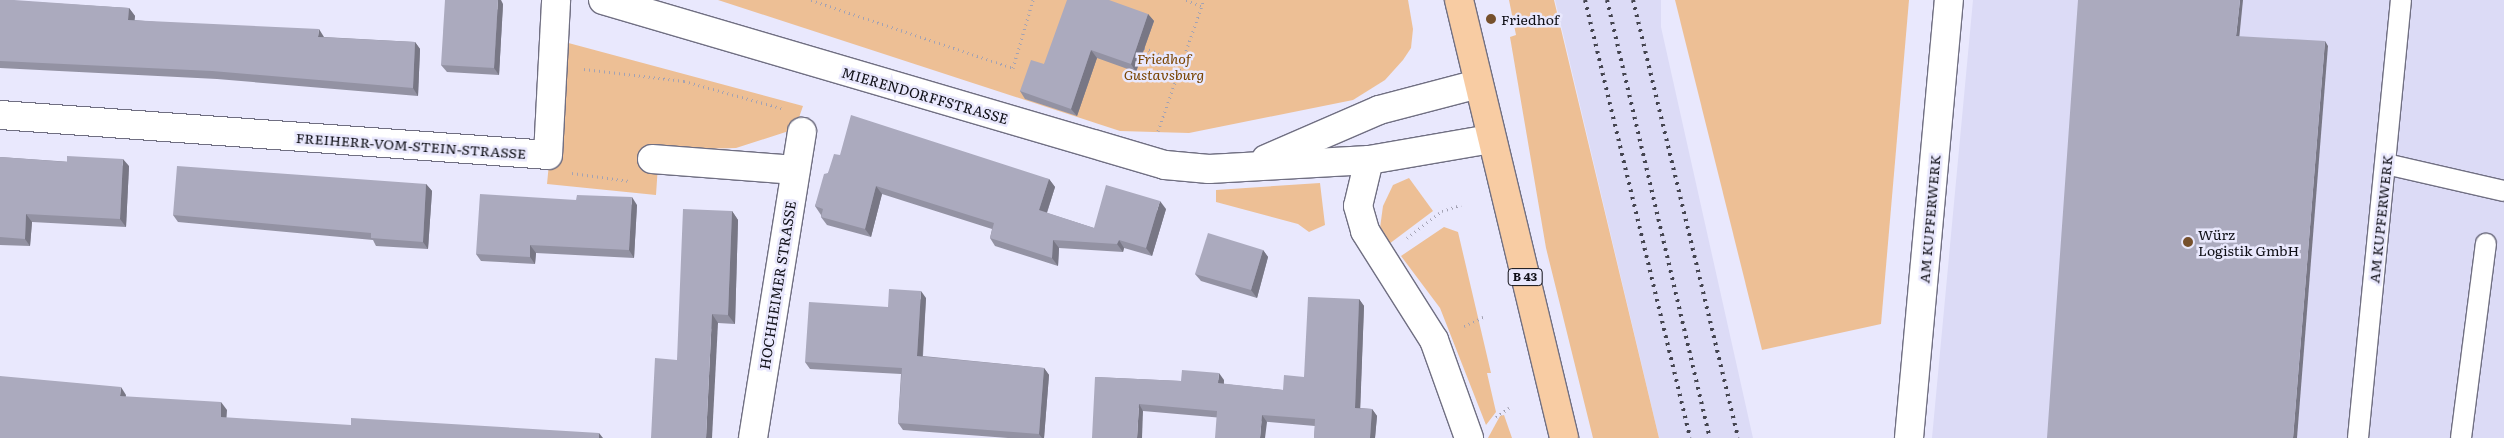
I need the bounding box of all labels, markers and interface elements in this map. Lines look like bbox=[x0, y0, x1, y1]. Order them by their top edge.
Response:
place label: Friedhof bbox=[1501, 11, 1559, 27]
marker: Friedhof bbox=[1485, 13, 1497, 25]
park label: Friedhof Gustavsburg bbox=[1124, 50, 1204, 82]
street label: MIERENDORFFSTRASSE bbox=[840, 63, 1010, 127]
street label: FREIHERR-VOM-STEIN-STRASSE bbox=[295, 129, 527, 161]
street label: AM KUPFERWERK bbox=[1915, 154, 1943, 284]
street label: AM KUPFERWERK bbox=[2365, 154, 2395, 284]
street label: HOCHHEIMER STRASSE bbox=[755, 199, 799, 371]
place label: Würz Logistik GmbH bbox=[2198, 226, 2299, 258]
marker: Würz Logistik GmbH bbox=[2182, 236, 2194, 248]
road number: B 43 bbox=[1508, 268, 1542, 286]

